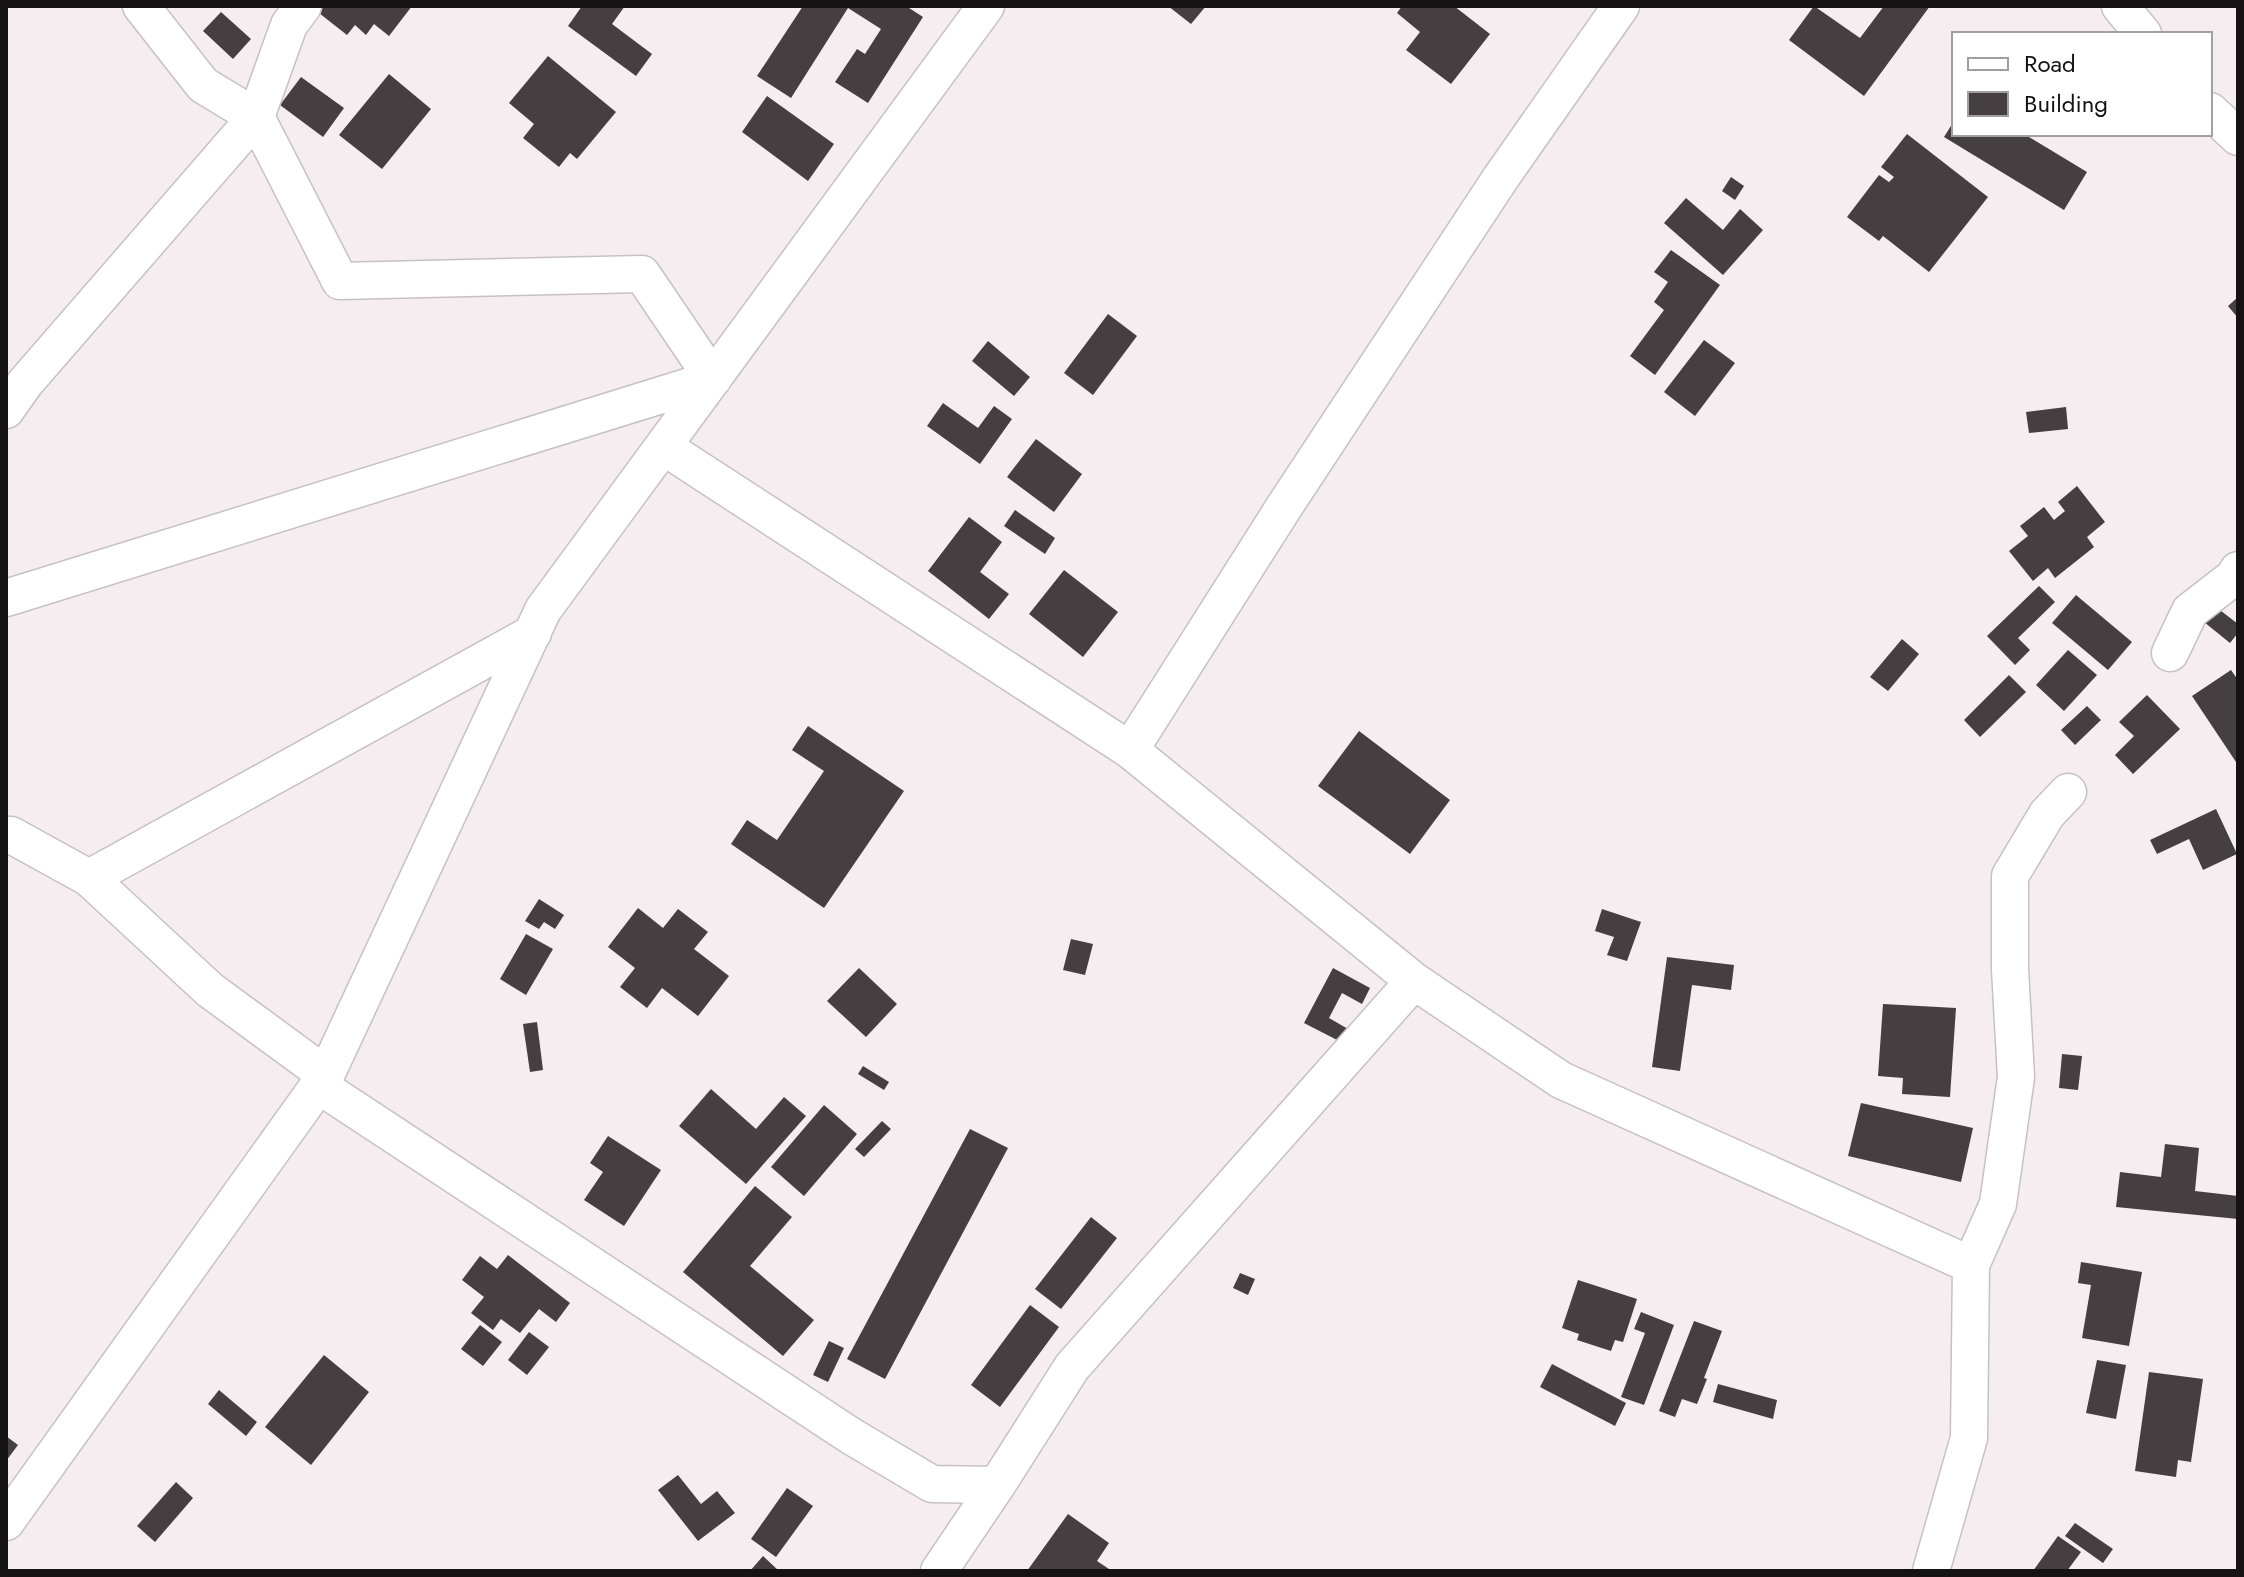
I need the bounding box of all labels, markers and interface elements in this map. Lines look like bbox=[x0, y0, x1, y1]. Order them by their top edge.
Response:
legend bbox=[1952, 32, 2212, 136]
text: Road bbox=[2024, 46, 2076, 81]
text: Building bbox=[2024, 86, 2108, 121]

